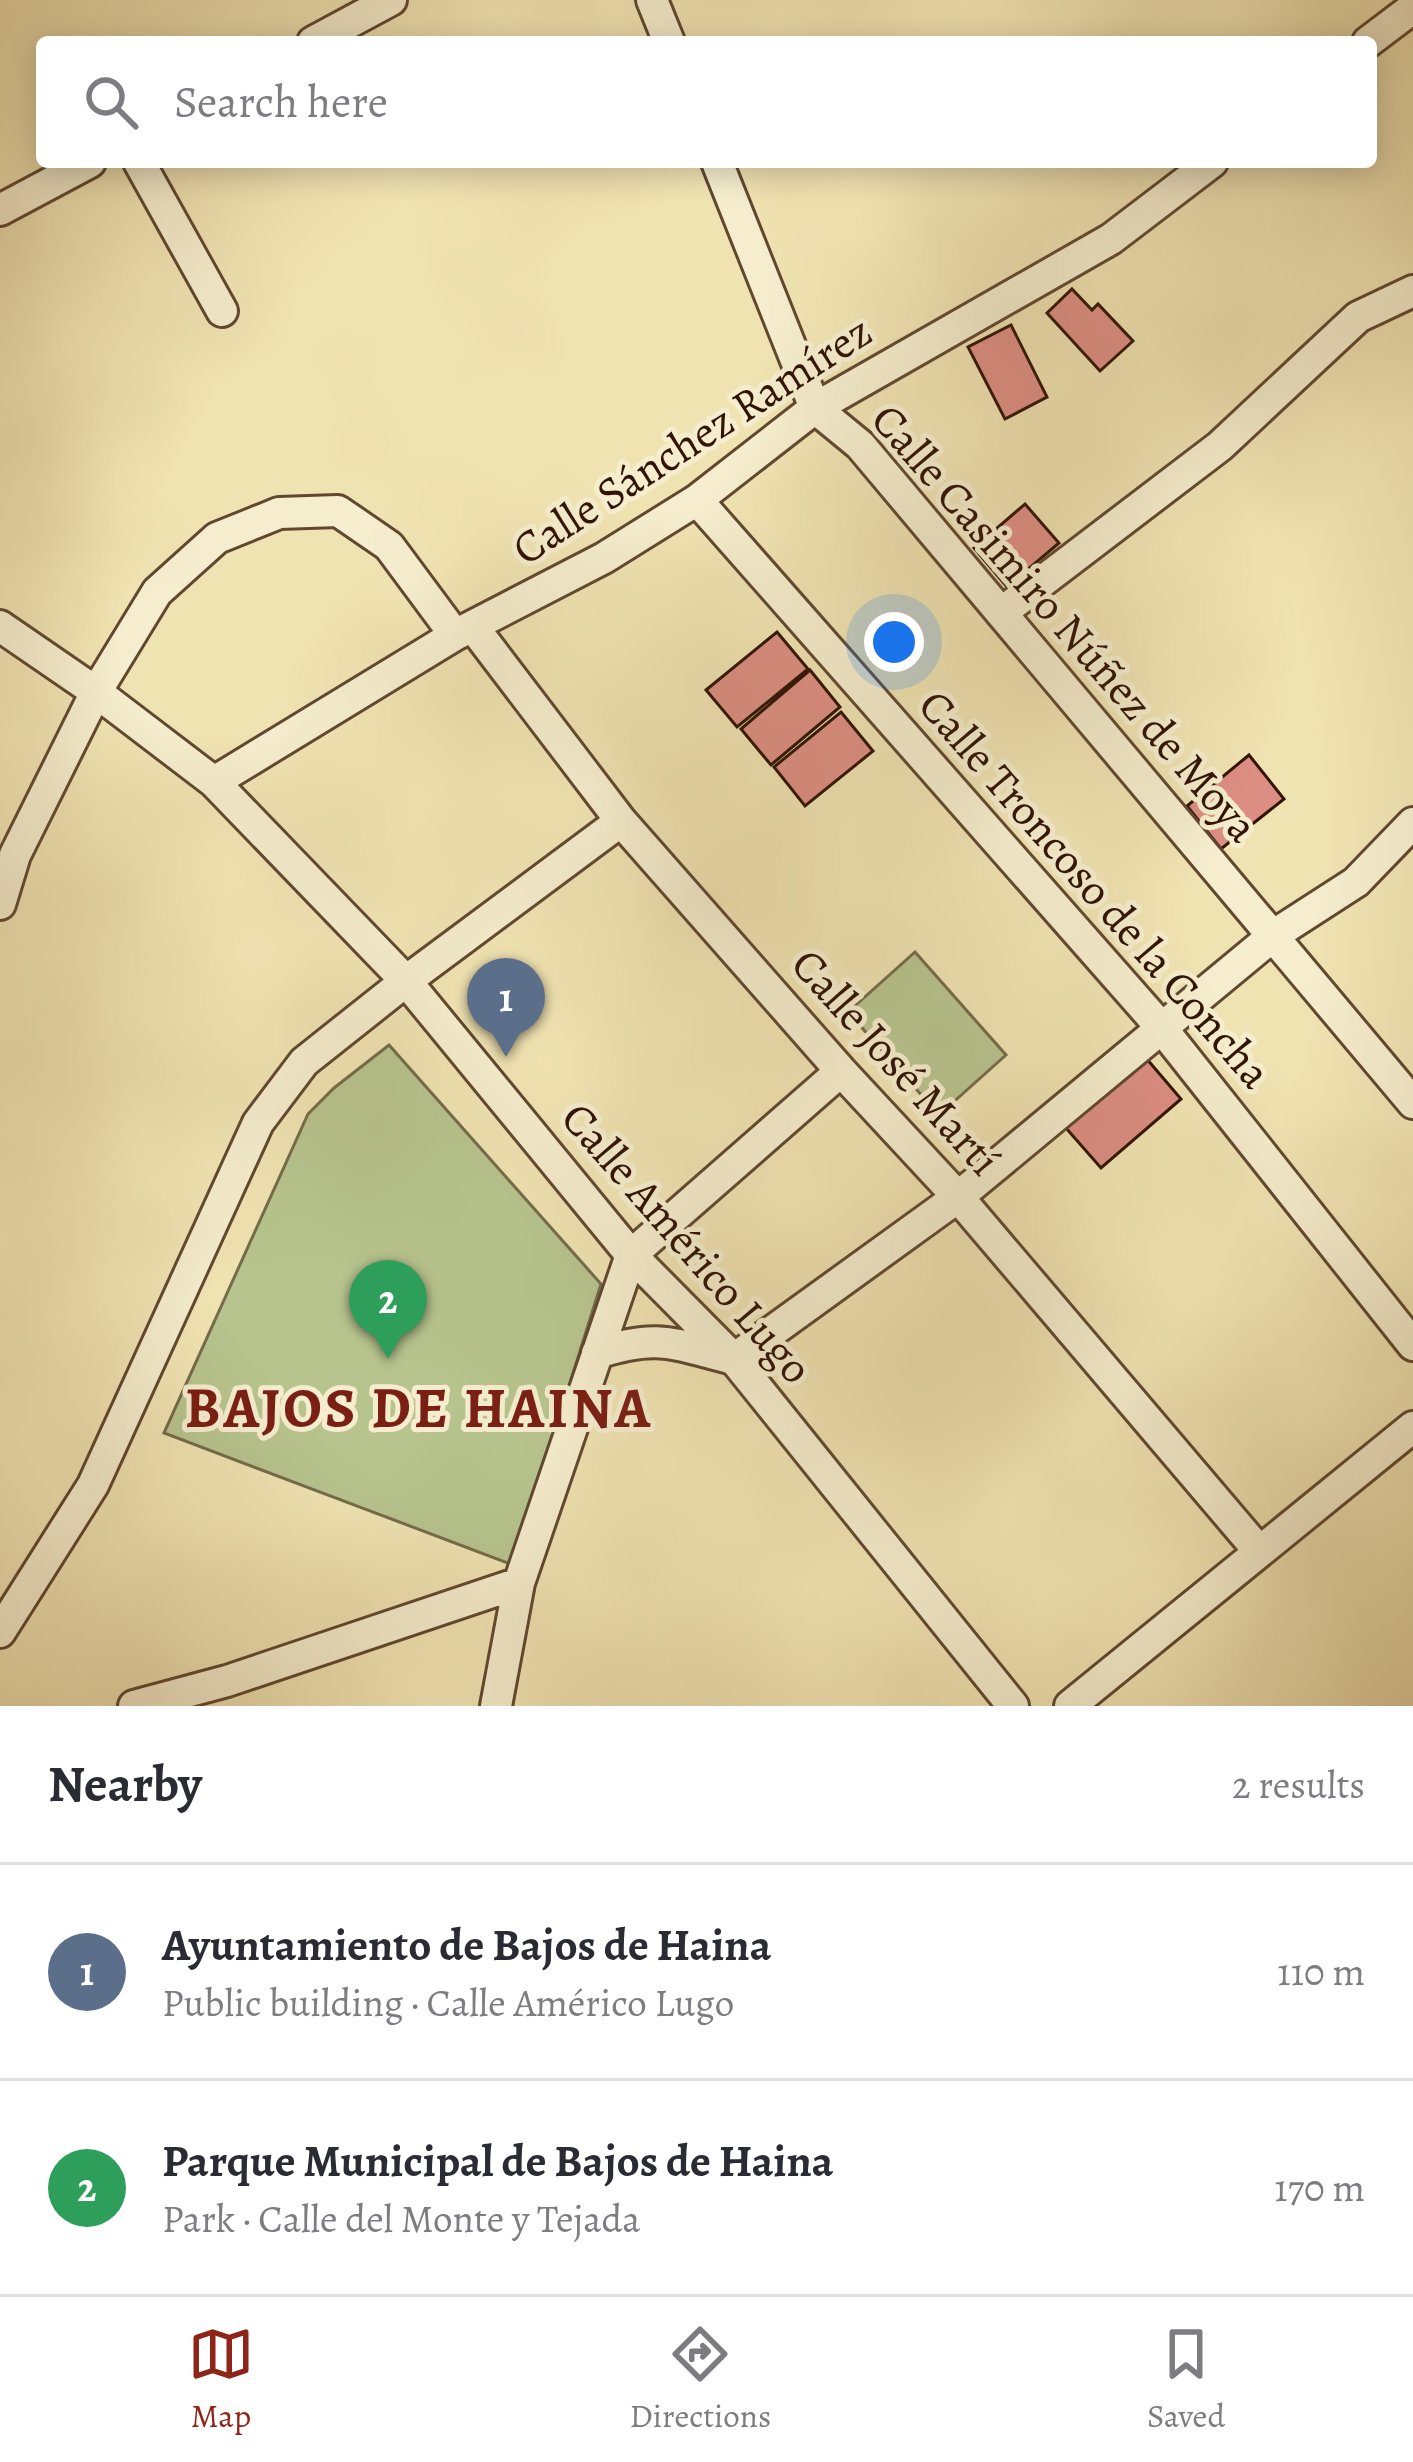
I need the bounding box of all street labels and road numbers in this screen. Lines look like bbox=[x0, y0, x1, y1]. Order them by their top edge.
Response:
street label: Calle Sánchez Ramírez bbox=[500, 300, 884, 580]
street label: Calle Casimiro Núñez de Moya bbox=[857, 390, 1273, 856]
street label: Calle Troncoso de la Concha bbox=[904, 676, 1286, 1102]
street label: Calle José Martí bbox=[777, 935, 1015, 1189]
street label: Calle Américo Lugo bbox=[547, 1089, 827, 1397]

